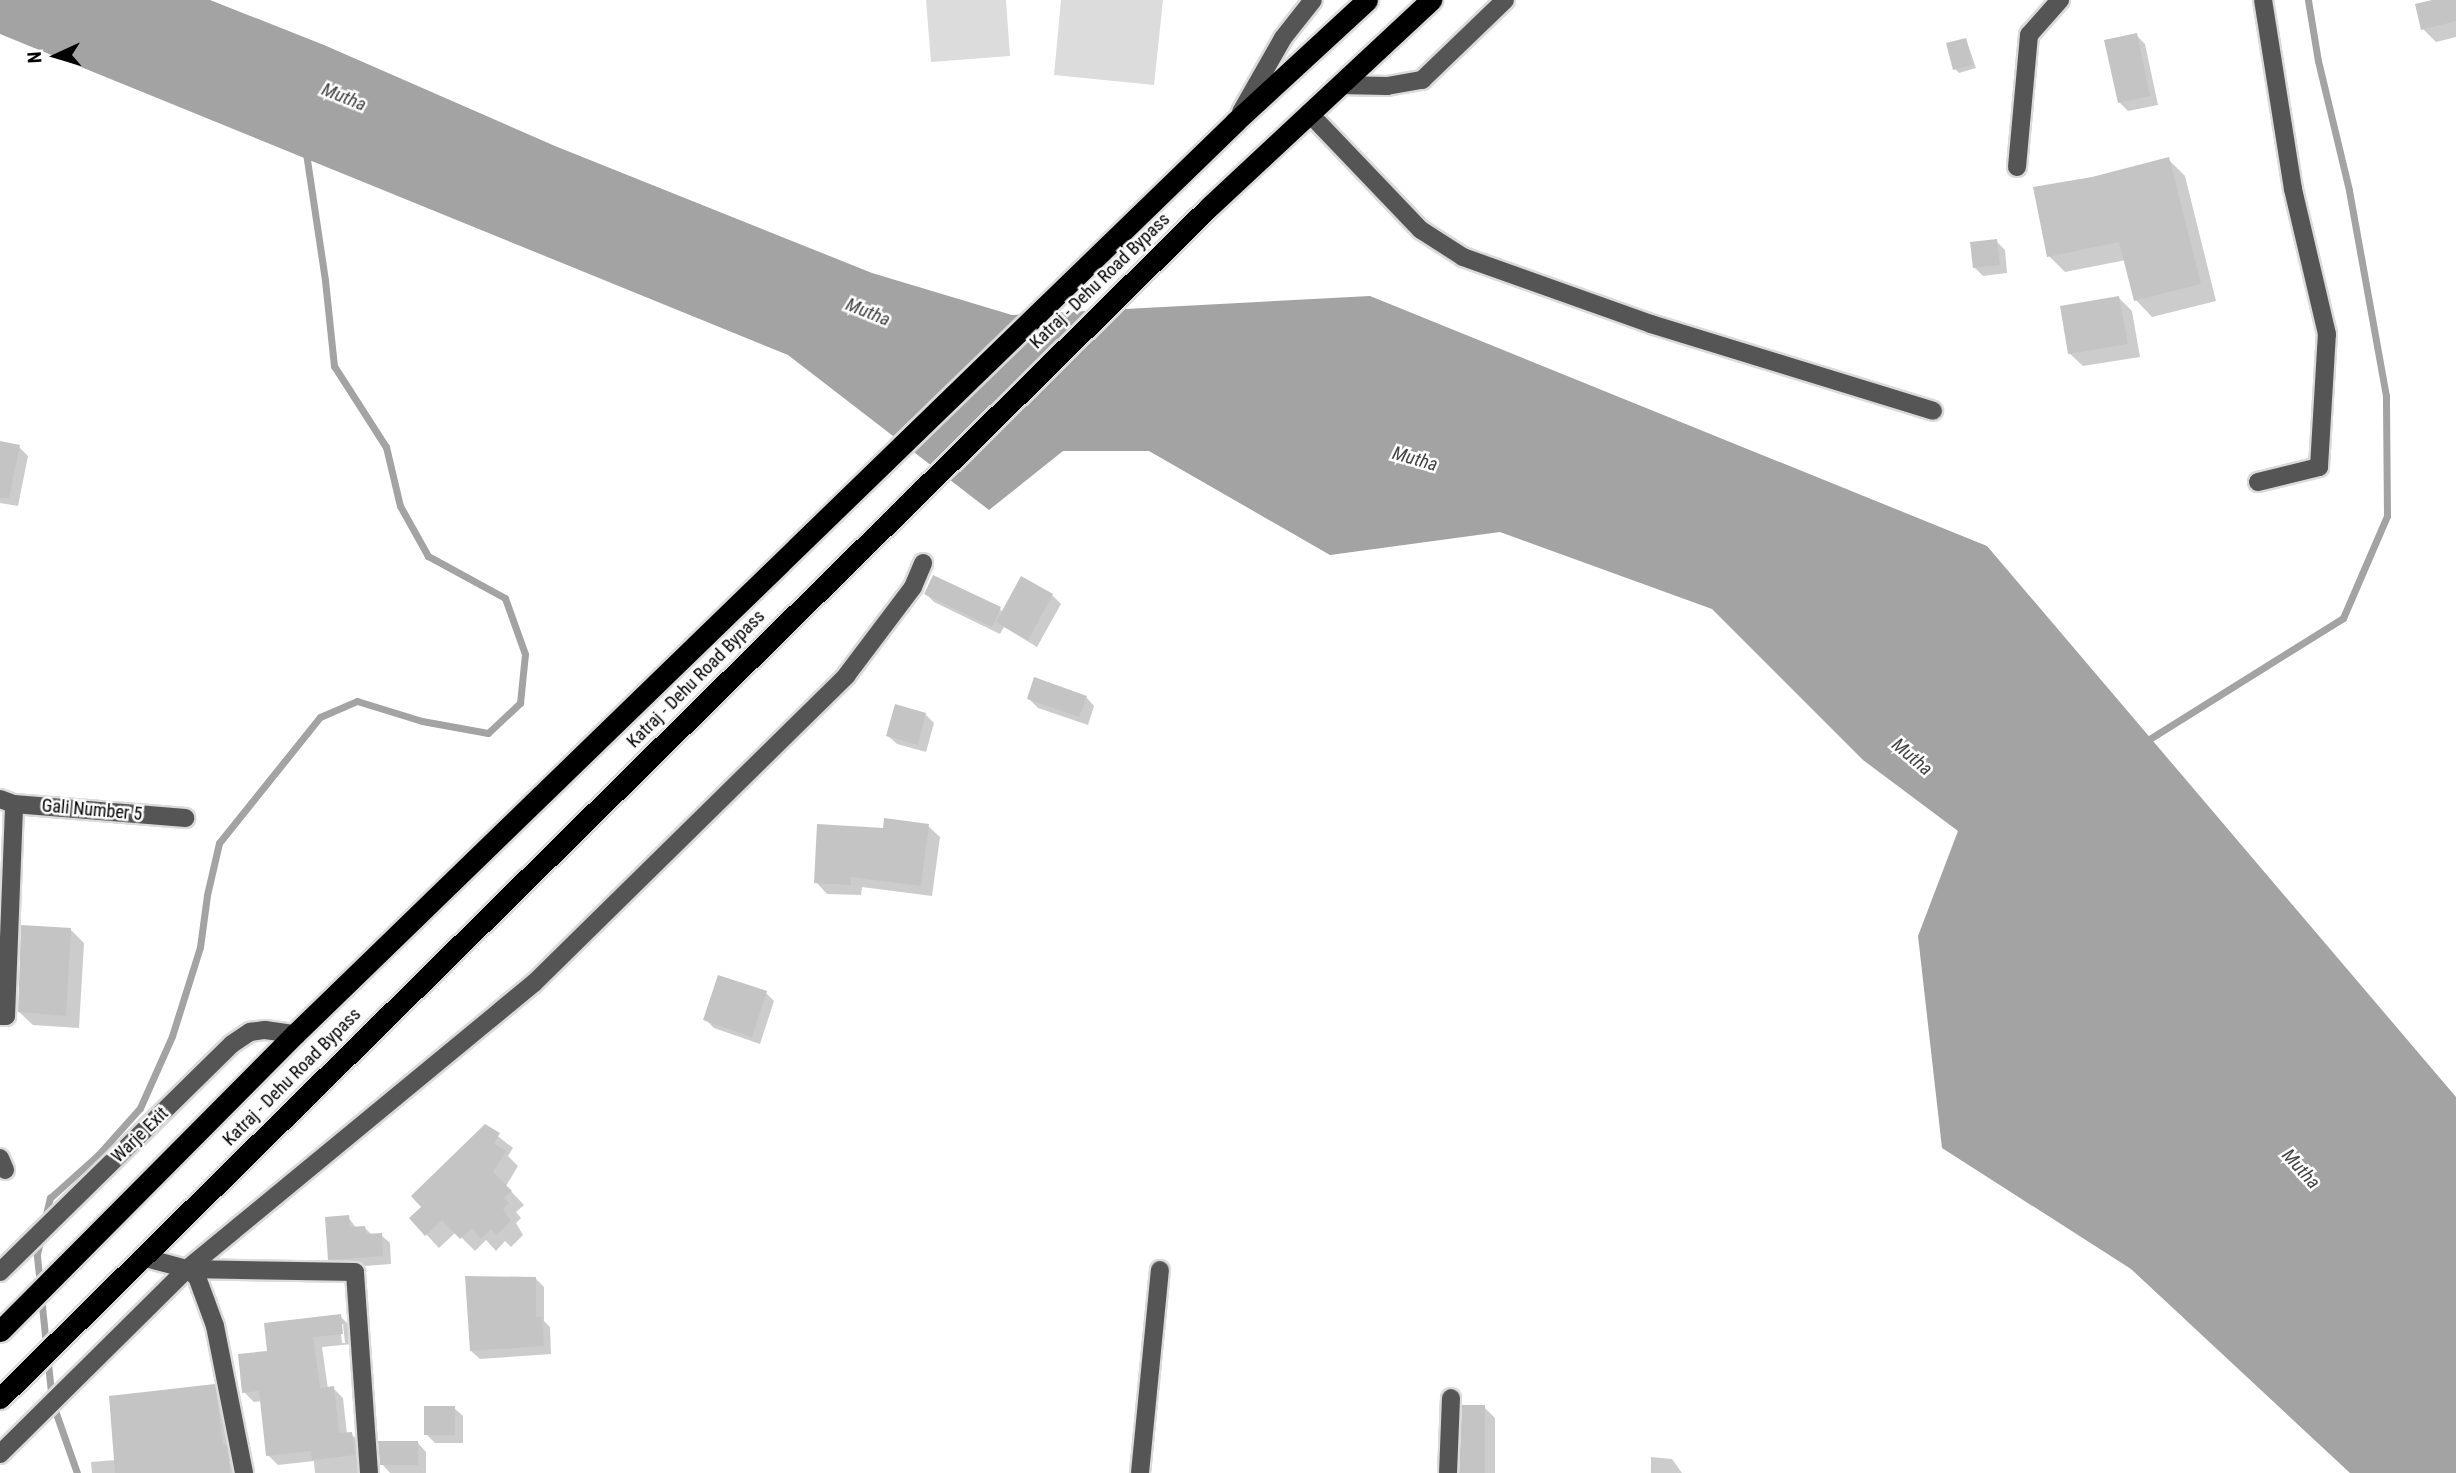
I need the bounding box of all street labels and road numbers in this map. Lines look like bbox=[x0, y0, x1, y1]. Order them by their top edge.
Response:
street label: Katraj - Dehu Road Bypass bbox=[1026, 209, 1174, 353]
street label: Katraj - Dehu Road Bypass bbox=[623, 606, 769, 752]
street label: Gali Number 5 bbox=[41, 795, 143, 825]
street label: Katraj - Dehu Road Bypass bbox=[219, 1004, 365, 1150]
street label: Warje Exit bbox=[107, 1103, 173, 1167]

